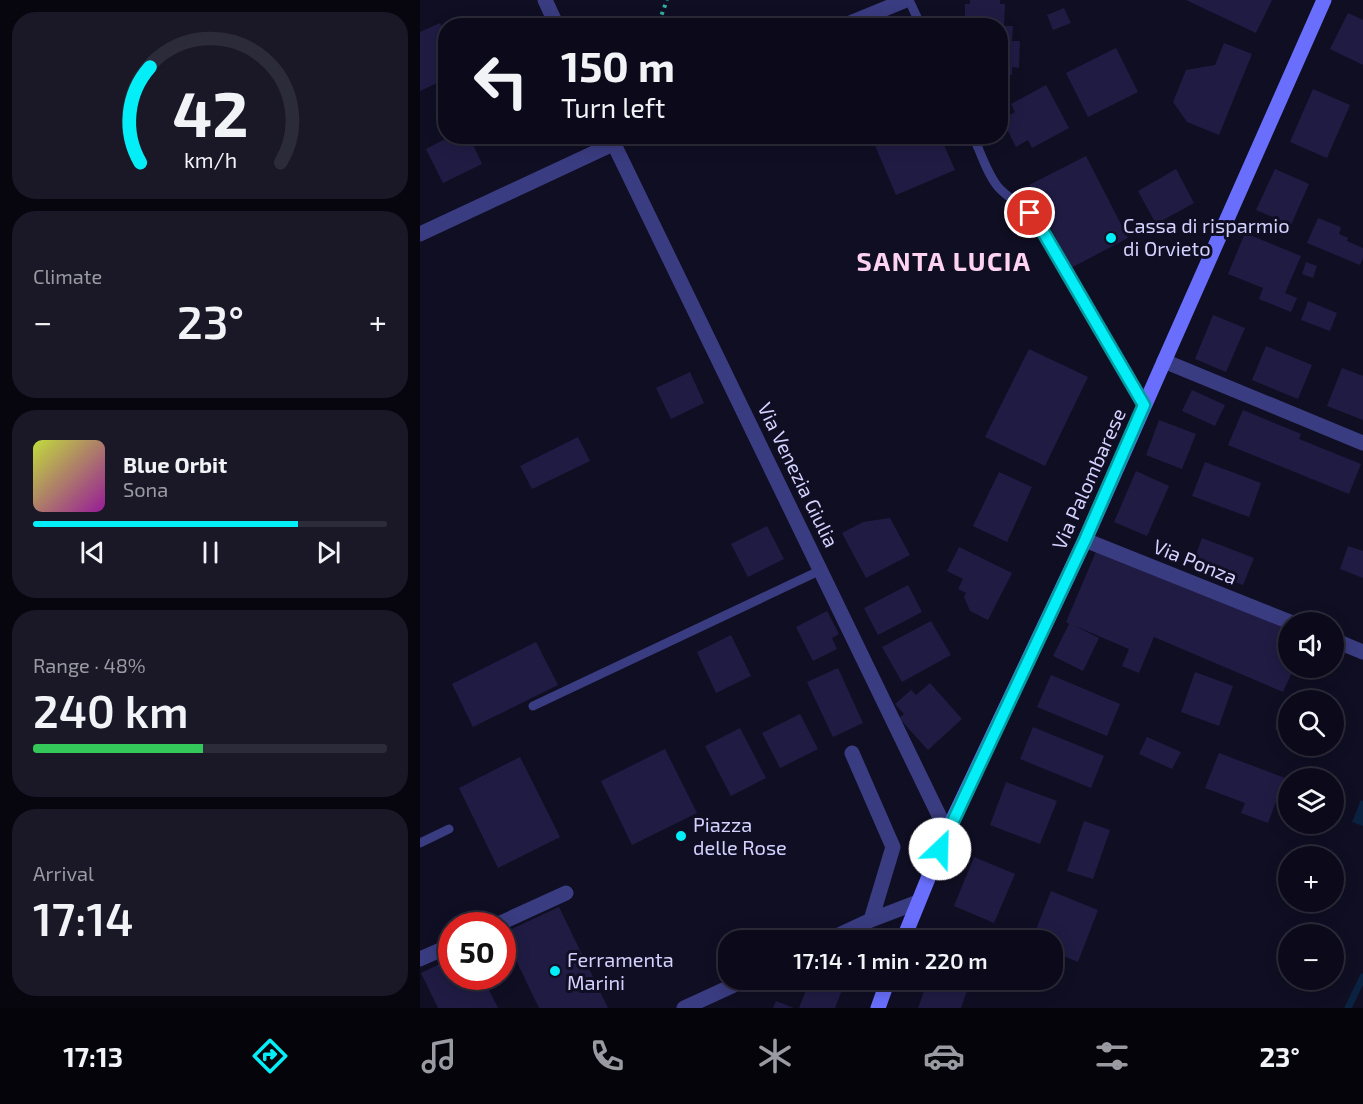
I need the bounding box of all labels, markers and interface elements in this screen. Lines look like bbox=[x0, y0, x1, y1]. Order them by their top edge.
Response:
text: 150 m bbox=[561, 40, 675, 90]
icon: left bbox=[462, 42, 540, 120]
text: 42 bbox=[172, 75, 248, 150]
text: Turn left bbox=[561, 91, 665, 123]
text: km/h bbox=[183, 147, 237, 172]
pin bbox=[1004, 187, 1055, 238]
icon: arrive bbox=[1013, 196, 1046, 229]
place label: Cassa di risparmio di Orvieto bbox=[1123, 213, 1290, 260]
marker: Cassa di risparmio di Orvieto bbox=[1104, 231, 1118, 245]
district label: SANTA LUCIA bbox=[857, 245, 1031, 276]
text: Climate bbox=[33, 264, 102, 288]
text: 23° bbox=[177, 294, 244, 348]
text: − bbox=[33, 301, 52, 341]
text: + bbox=[369, 301, 387, 341]
street label: Via Venezia Giulia bbox=[753, 398, 844, 551]
street label: Via Palombarese bbox=[1046, 404, 1130, 553]
text: Blue Orbit bbox=[123, 451, 227, 477]
text: Sona bbox=[123, 477, 168, 501]
street label: Via Ponza bbox=[1150, 533, 1241, 589]
icon: previous bbox=[76, 536, 109, 569]
icon: pause bbox=[194, 536, 227, 569]
icon: next bbox=[312, 536, 345, 569]
map controls bbox=[1278, 612, 1344, 990]
button: sound bbox=[1278, 612, 1344, 678]
text: Range · 48% bbox=[33, 653, 146, 677]
text: 240 km bbox=[33, 683, 189, 737]
button: search bbox=[1278, 690, 1344, 756]
button: layers bbox=[1278, 768, 1344, 834]
place label: Piazza delle Rose bbox=[693, 812, 787, 859]
position arrow bbox=[908, 817, 972, 881]
marker: Piazza delle Rose bbox=[674, 829, 688, 843]
button: + bbox=[1278, 846, 1344, 912]
text: Arrival bbox=[33, 861, 94, 885]
text: 17:14 bbox=[33, 891, 134, 945]
speed limit sign: 50 bbox=[438, 912, 516, 990]
button: − bbox=[1278, 924, 1344, 990]
place label: Ferramenta Marini bbox=[567, 947, 674, 994]
text: 17:14 · 1 min · 220 m bbox=[793, 947, 988, 973]
marker: Ferramenta Marini bbox=[548, 964, 562, 978]
icon: directions bbox=[249, 1035, 291, 1077]
icon: music bbox=[418, 1035, 460, 1077]
icon: phone bbox=[586, 1035, 628, 1077]
icon: climate bbox=[754, 1035, 796, 1077]
icon: car bbox=[923, 1035, 965, 1077]
icon: filters bbox=[1091, 1035, 1133, 1077]
text: 17:13 bbox=[63, 1040, 123, 1072]
text: 23° bbox=[1259, 1040, 1300, 1072]

